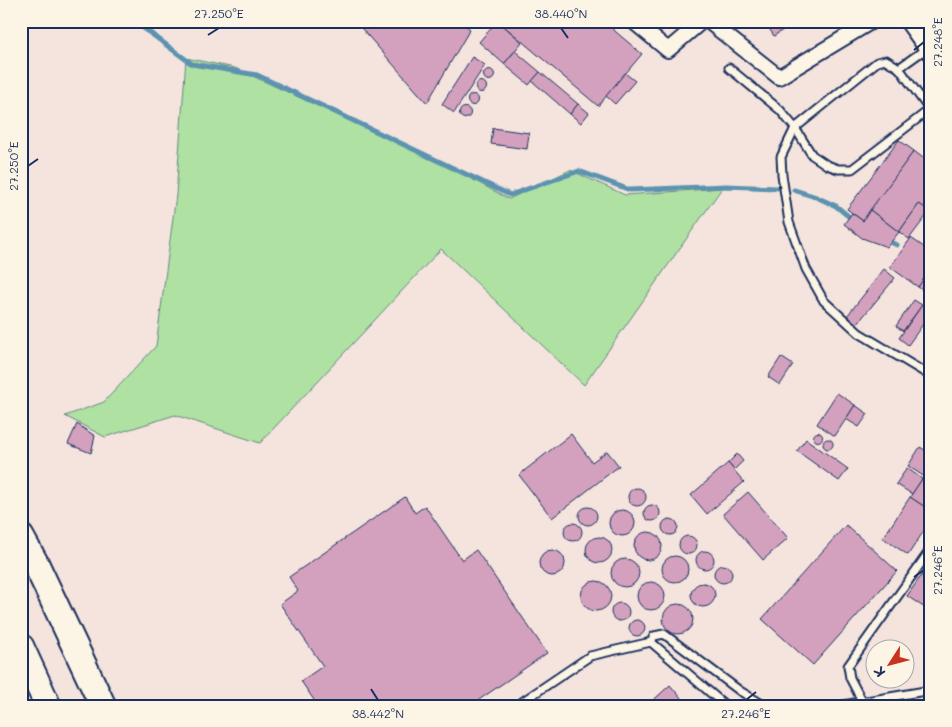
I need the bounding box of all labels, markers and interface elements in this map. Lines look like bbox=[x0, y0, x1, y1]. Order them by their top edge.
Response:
text: 27.250°E bbox=[194, 5, 244, 21]
text: 38.440°N bbox=[535, 5, 587, 21]
text: 27.248°E bbox=[929, 17, 945, 67]
text: 27.250°E bbox=[5, 141, 21, 191]
text: 27.246°E bbox=[929, 545, 945, 595]
north arrow bbox=[864, 640, 914, 690]
text: K bbox=[869, 663, 889, 681]
text: 38.442°N bbox=[352, 705, 404, 721]
text: 27.246°E bbox=[721, 705, 771, 721]

